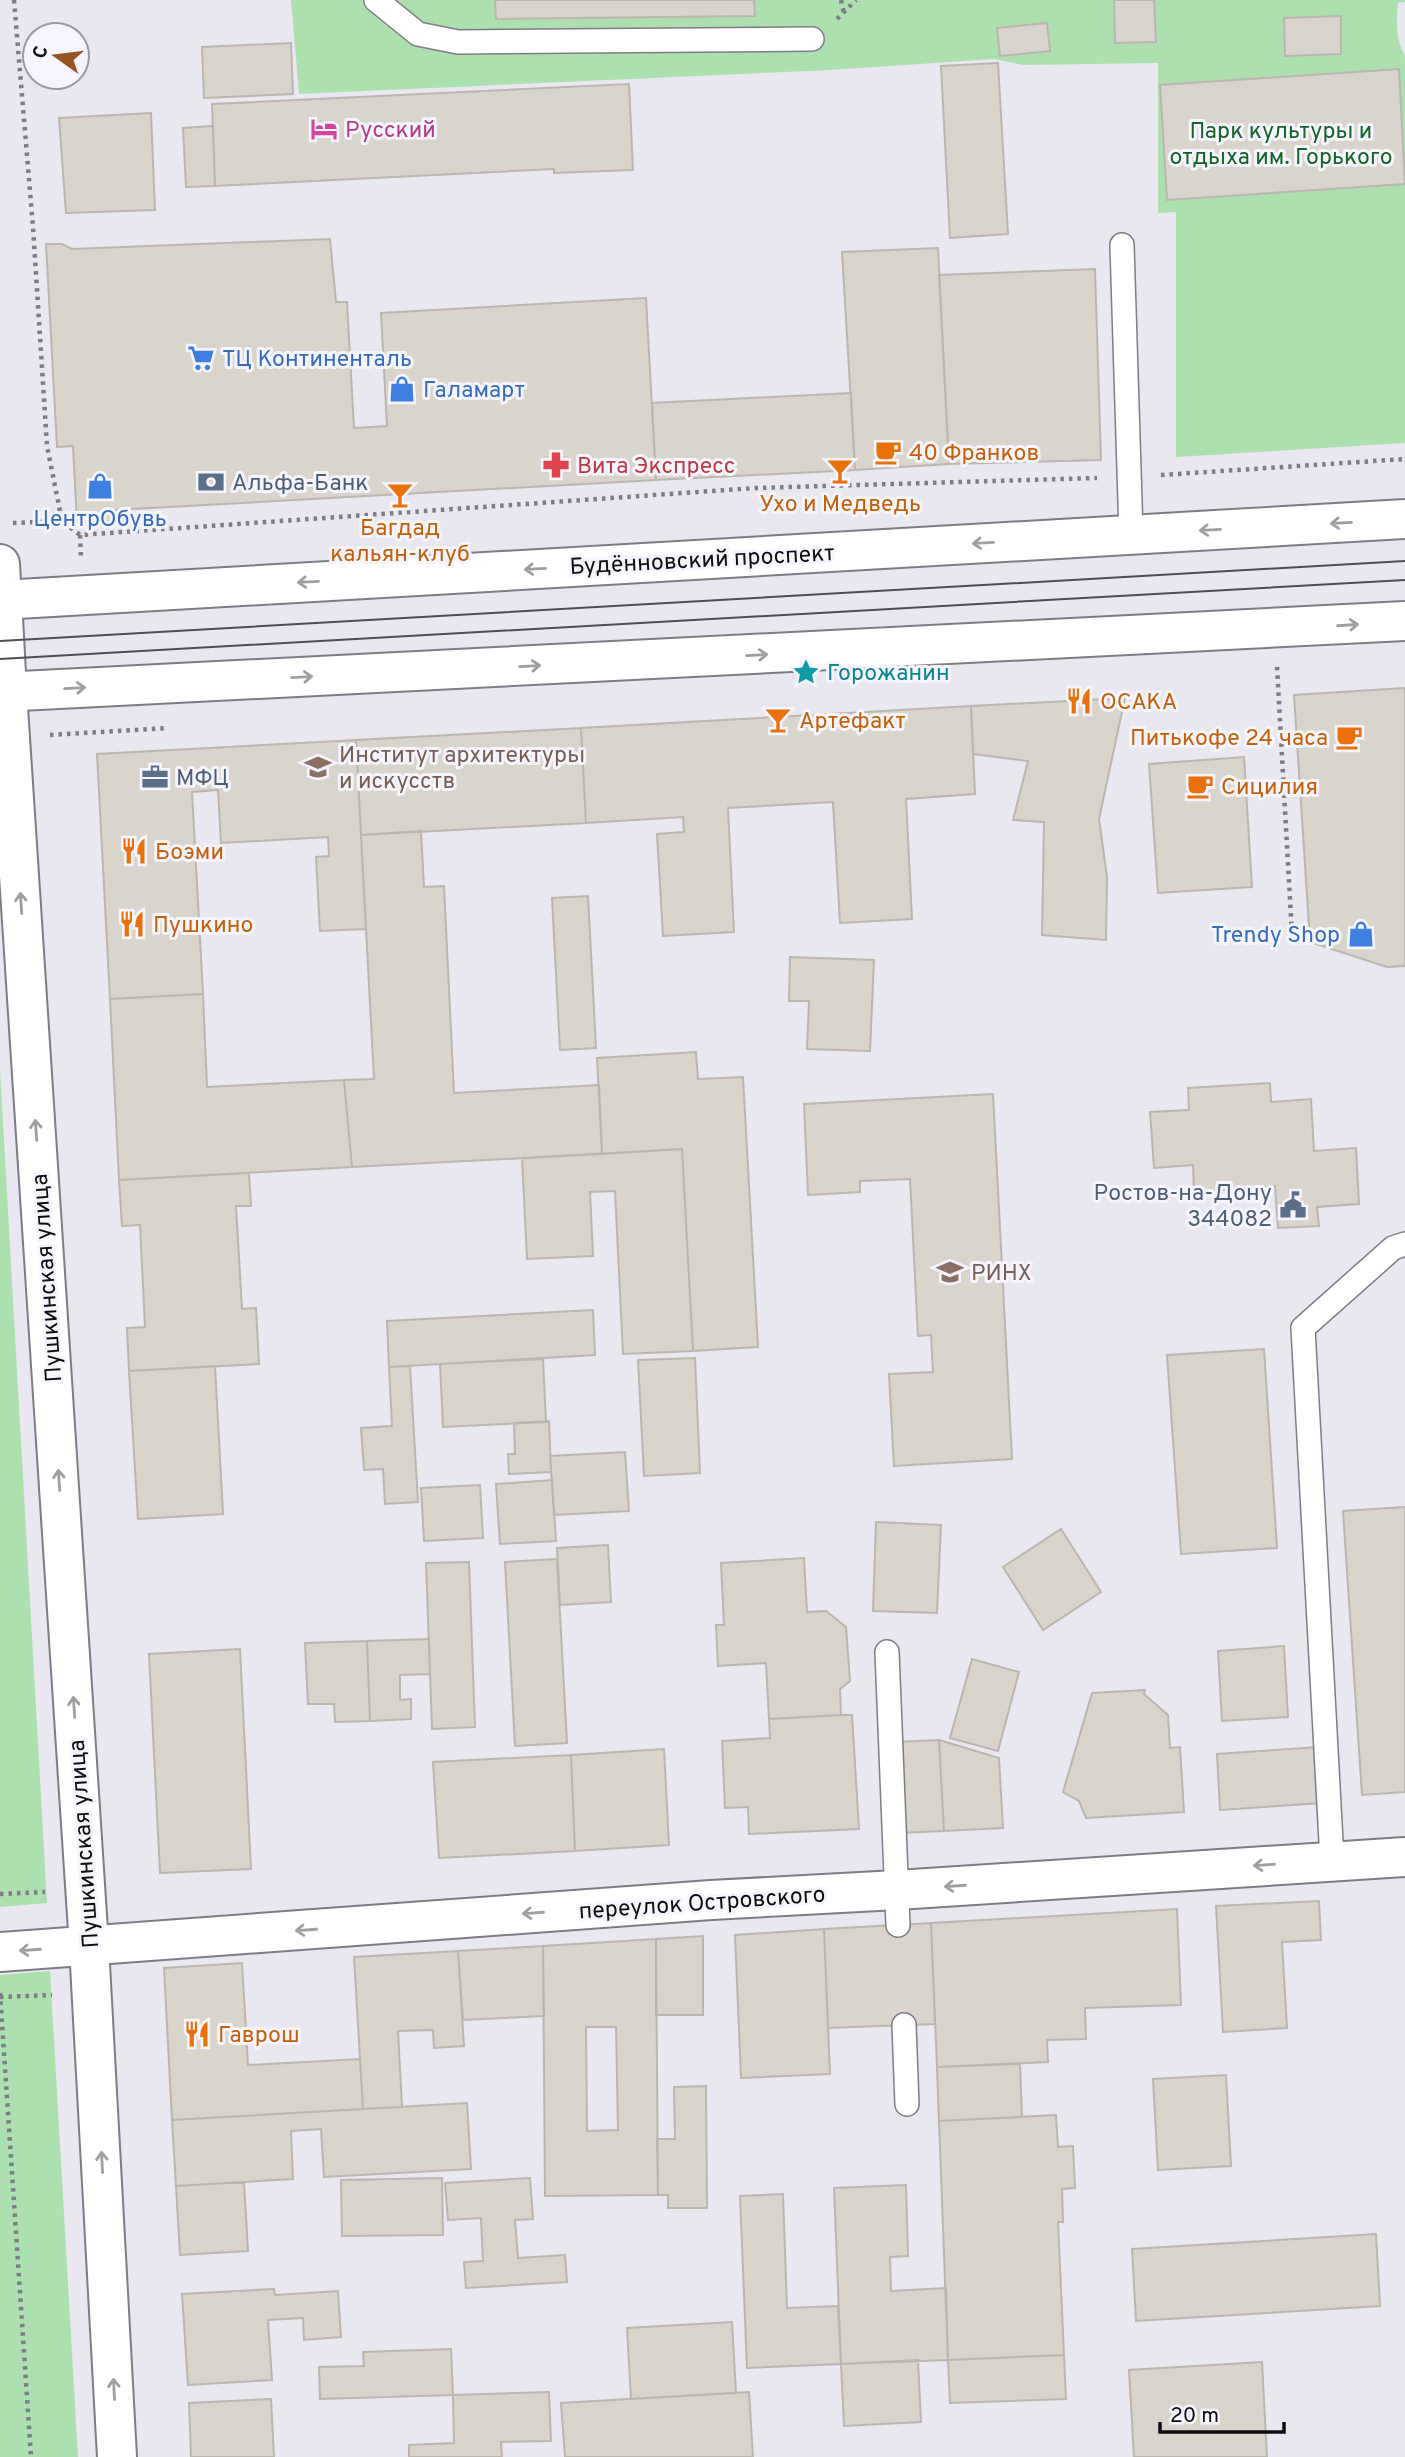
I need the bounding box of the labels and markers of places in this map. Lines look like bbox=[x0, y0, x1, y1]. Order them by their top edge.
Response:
hotel icon: Русский bbox=[309, 114, 339, 144]
place label: Русский bbox=[345, 117, 436, 146]
supermarket icon: ТЦ Континенталь bbox=[186, 343, 216, 373]
place label: ТЦ Континенталь bbox=[222, 346, 412, 375]
shop icon: Галамарт bbox=[387, 374, 417, 404]
place label: Галамарт bbox=[423, 377, 525, 406]
cafe icon: 40 Франков bbox=[873, 437, 903, 467]
place label: 40 Франков bbox=[909, 440, 1039, 469]
pharmacy icon: Вита Экспресс bbox=[541, 450, 571, 480]
place label: Вита Экспресс bbox=[577, 453, 735, 482]
bar icon: Ухо и Медведь bbox=[825, 456, 855, 486]
bank icon: Альфа-Банк bbox=[196, 467, 226, 497]
place label: Альфа-Банк bbox=[232, 470, 369, 499]
shop icon: ЦентрОбувь bbox=[85, 471, 115, 501]
bar icon: Багдад кальян-клуб bbox=[385, 480, 415, 510]
place label: Ухо и Медведь bbox=[759, 491, 921, 520]
place label: ЦентрОбувь bbox=[33, 506, 167, 535]
place label: Багдад кальян-клуб bbox=[330, 515, 470, 570]
place icon: Горожанин bbox=[791, 657, 821, 687]
place label: Горожанин bbox=[827, 660, 950, 689]
restaurant icon: ОСАКА bbox=[1064, 686, 1094, 716]
place label: ОСАКА bbox=[1100, 689, 1177, 718]
bar icon: Артефакт bbox=[763, 705, 793, 735]
place label: Артефакт bbox=[799, 708, 906, 737]
cafe icon: Питькофе 24 часа bbox=[1334, 722, 1364, 752]
place label: Питькофе 24 часа bbox=[1130, 725, 1328, 754]
place label: Институт архитектуры и искусств bbox=[339, 742, 585, 797]
school or university icon: Институт архитектуры и искусств bbox=[303, 752, 333, 782]
office icon: МФЦ bbox=[140, 762, 170, 792]
place label: МФЦ bbox=[176, 765, 229, 794]
cafe icon: Сицилия bbox=[1185, 771, 1215, 801]
place label: Сицилия bbox=[1221, 774, 1318, 803]
restaurant icon: Боэми bbox=[119, 836, 149, 866]
place label: Боэми bbox=[155, 839, 224, 868]
restaurant icon: Пушкино bbox=[117, 909, 147, 939]
place label: Пушкино bbox=[153, 912, 253, 941]
shop icon: Trendy Shop bbox=[1346, 919, 1376, 949]
place label: Trendy Shop bbox=[1211, 922, 1340, 951]
place label: Ростов-на-Дону 344082 bbox=[1094, 1180, 1272, 1235]
public building icon: Ростов-на-Дону 344082 bbox=[1278, 1190, 1308, 1220]
school or university icon: РИНХ bbox=[935, 1257, 965, 1287]
place label: РИНХ bbox=[971, 1260, 1032, 1289]
restaurant icon: Гаврош bbox=[182, 2019, 212, 2049]
place label: Гаврош bbox=[218, 2022, 300, 2051]

